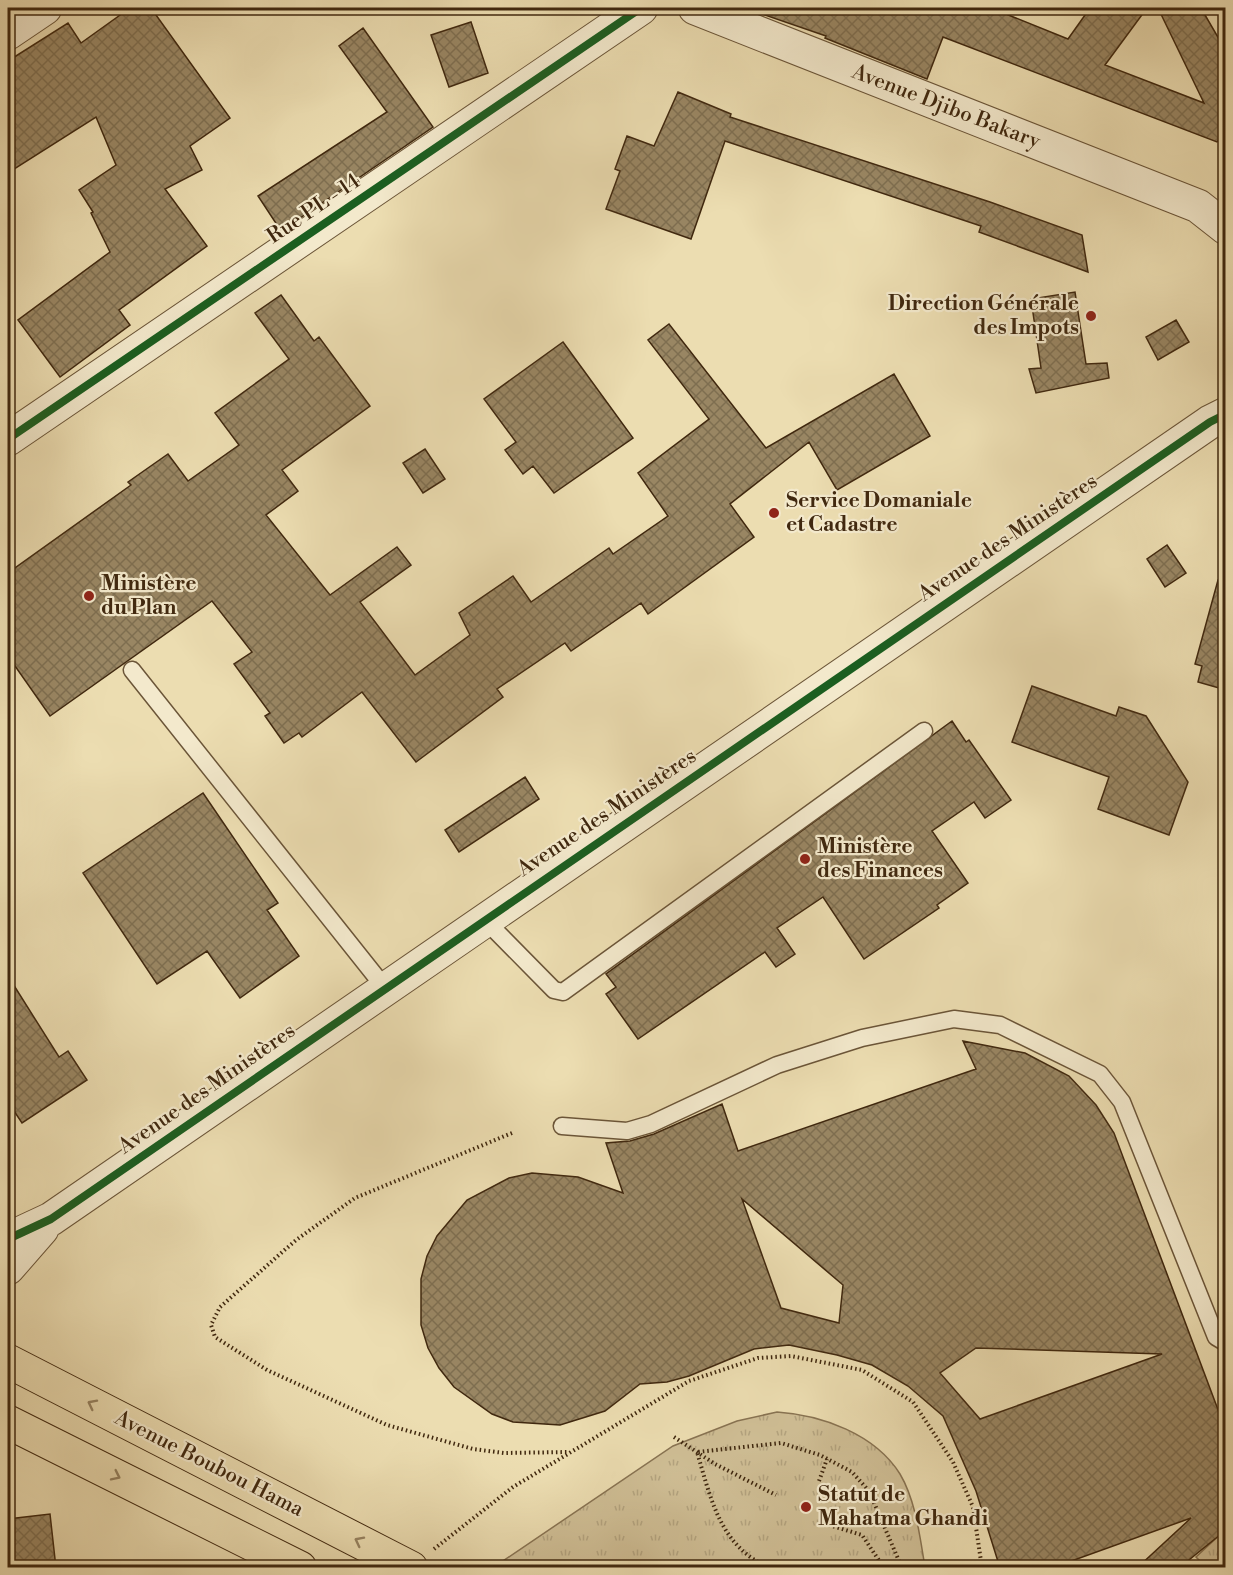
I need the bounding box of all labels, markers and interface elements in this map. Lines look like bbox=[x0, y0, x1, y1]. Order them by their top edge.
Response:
street label: Avenue Djibo Bakary bbox=[847, 59, 1045, 155]
street label: Rue PL - 14 bbox=[262, 168, 366, 250]
place label: Direction Générale des Impots bbox=[888, 291, 1079, 341]
marker: Direction Générale des Impots bbox=[1084, 309, 1098, 323]
street label: Avenue des Ministères bbox=[913, 468, 1103, 608]
place label: Service Domaniale et Cadastre bbox=[786, 488, 972, 538]
marker: Service Domaniale et Cadastre bbox=[767, 506, 781, 520]
place label: Ministère du Plan bbox=[101, 571, 196, 621]
marker: Ministère du Plan bbox=[82, 589, 96, 603]
street label: Avenue des Ministères bbox=[512, 743, 702, 883]
place label: Ministère des Finances bbox=[817, 834, 943, 884]
marker: Ministère des Finances bbox=[798, 852, 812, 866]
street label: Avenue des Ministères bbox=[113, 1018, 301, 1161]
one-way arrow bbox=[87, 1400, 98, 1411]
street label: Avenue Boubou Hama bbox=[109, 1405, 308, 1523]
one-way arrow bbox=[110, 1469, 121, 1480]
place label: Statut de Mahatma Ghandi bbox=[818, 1482, 989, 1532]
marker: Statut de Mahatma Ghandi bbox=[799, 1500, 813, 1514]
one-way arrow bbox=[354, 1537, 365, 1548]

